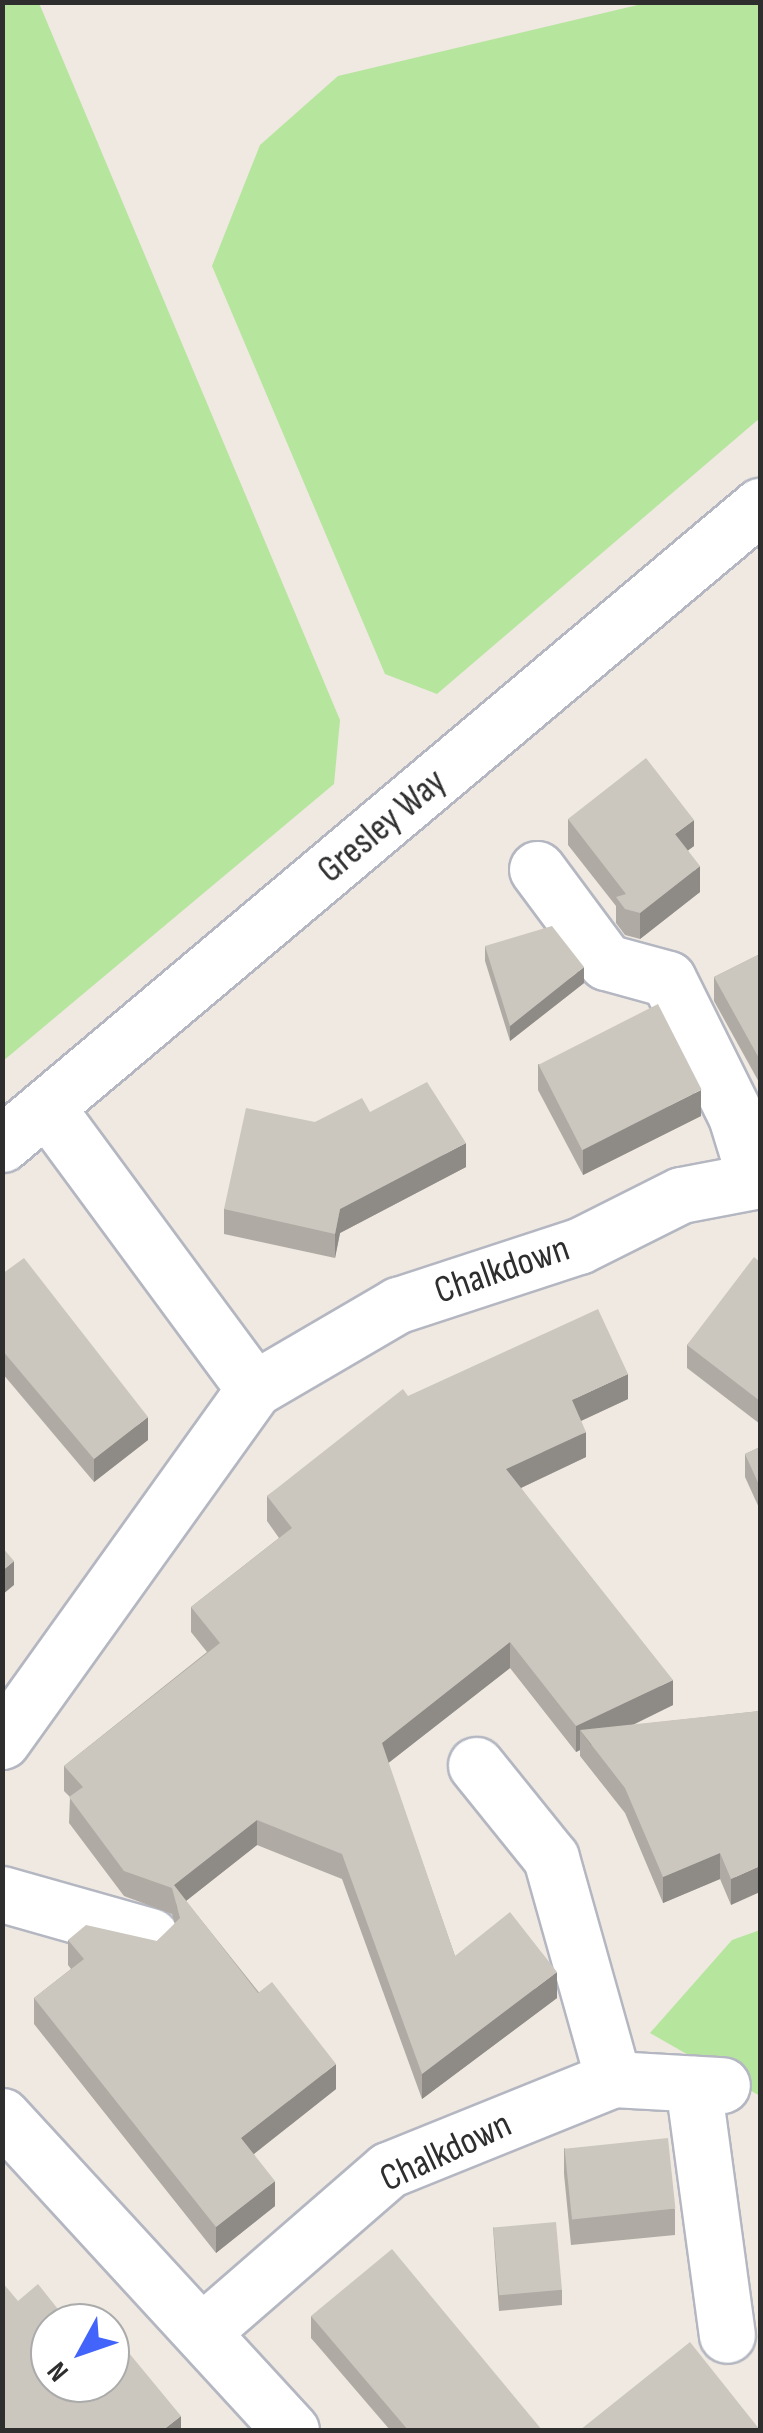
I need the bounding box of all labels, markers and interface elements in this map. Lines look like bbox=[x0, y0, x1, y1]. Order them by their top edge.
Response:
street label: Gresley Way bbox=[308, 759, 456, 893]
street label: Chalkdown bbox=[429, 1226, 575, 1314]
street label: Chalkdown bbox=[373, 2102, 519, 2202]
north arrow bbox=[30, 2303, 130, 2403]
text: N bbox=[41, 2355, 76, 2388]

